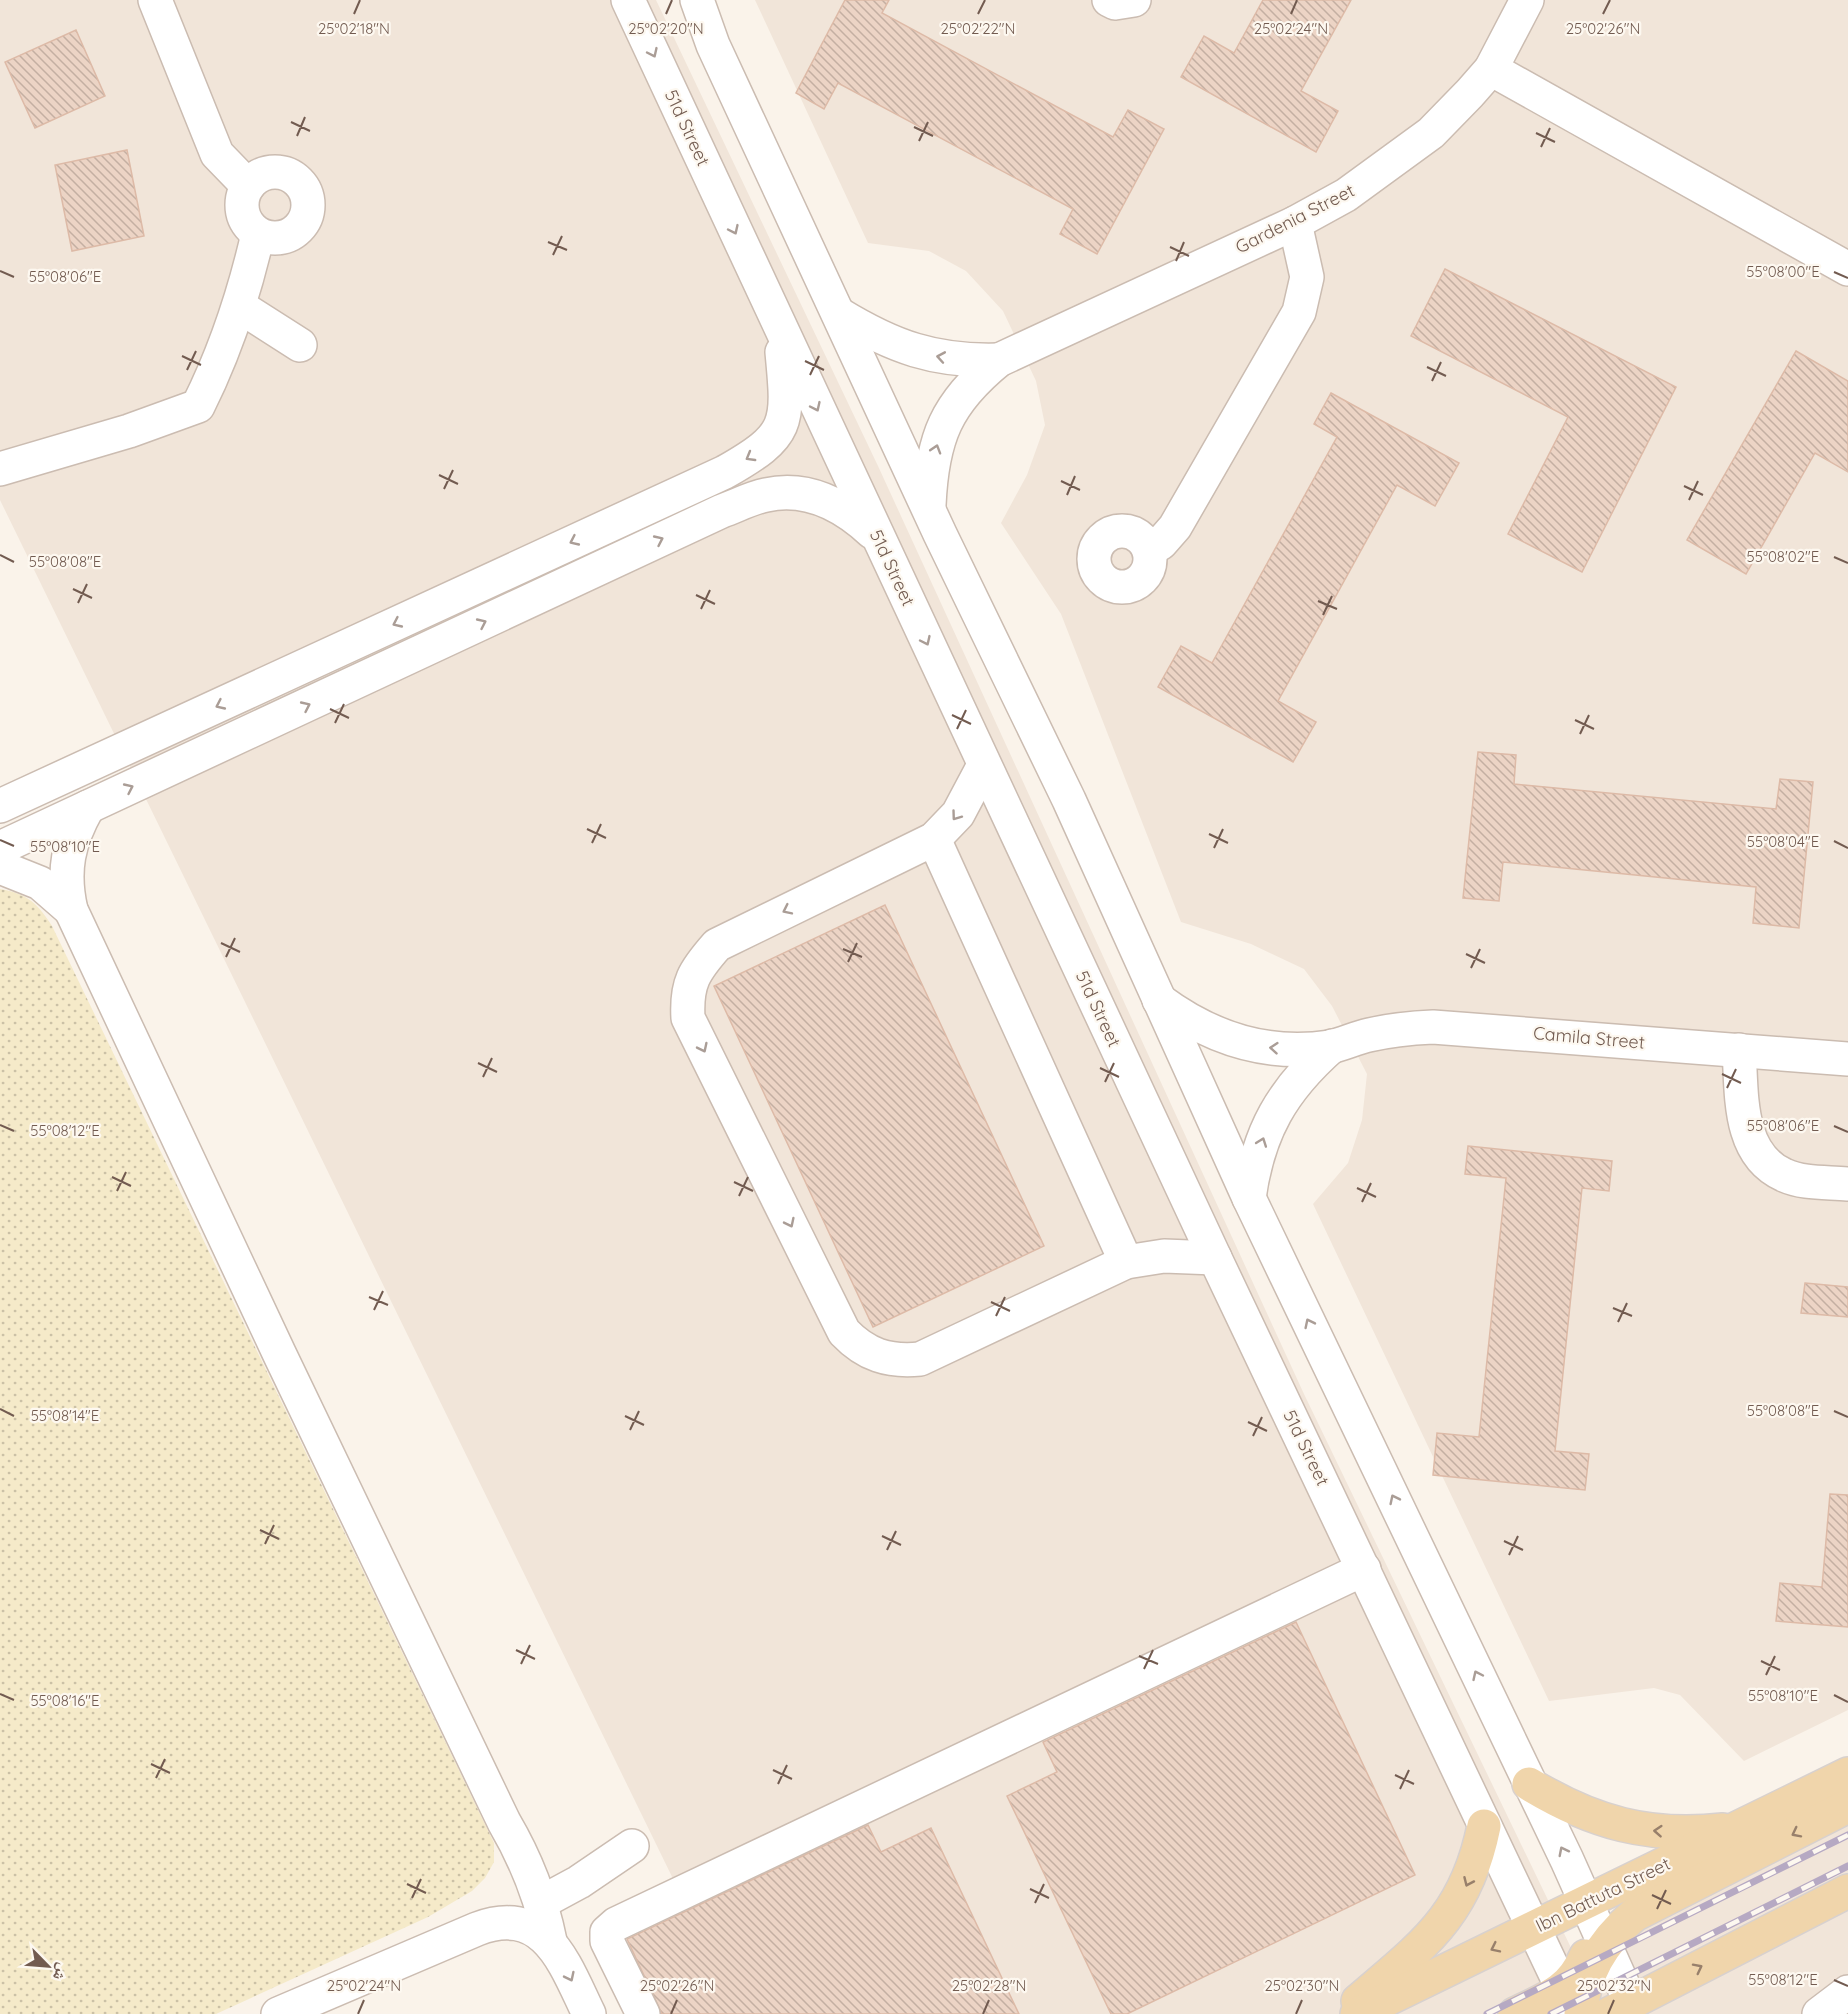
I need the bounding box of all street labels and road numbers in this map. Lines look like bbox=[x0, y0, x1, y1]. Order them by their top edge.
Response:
street label: 51d Street bbox=[660, 86, 715, 170]
street label: Gardenia Street bbox=[1231, 179, 1358, 258]
street label: 51d Street bbox=[865, 526, 920, 610]
street label: 51d Street bbox=[1071, 967, 1126, 1051]
street label: Camila Street bbox=[1532, 1021, 1646, 1054]
street label: 51d Street bbox=[1278, 1406, 1335, 1489]
street label: Ibn Battuta Street bbox=[1532, 1852, 1674, 1937]

